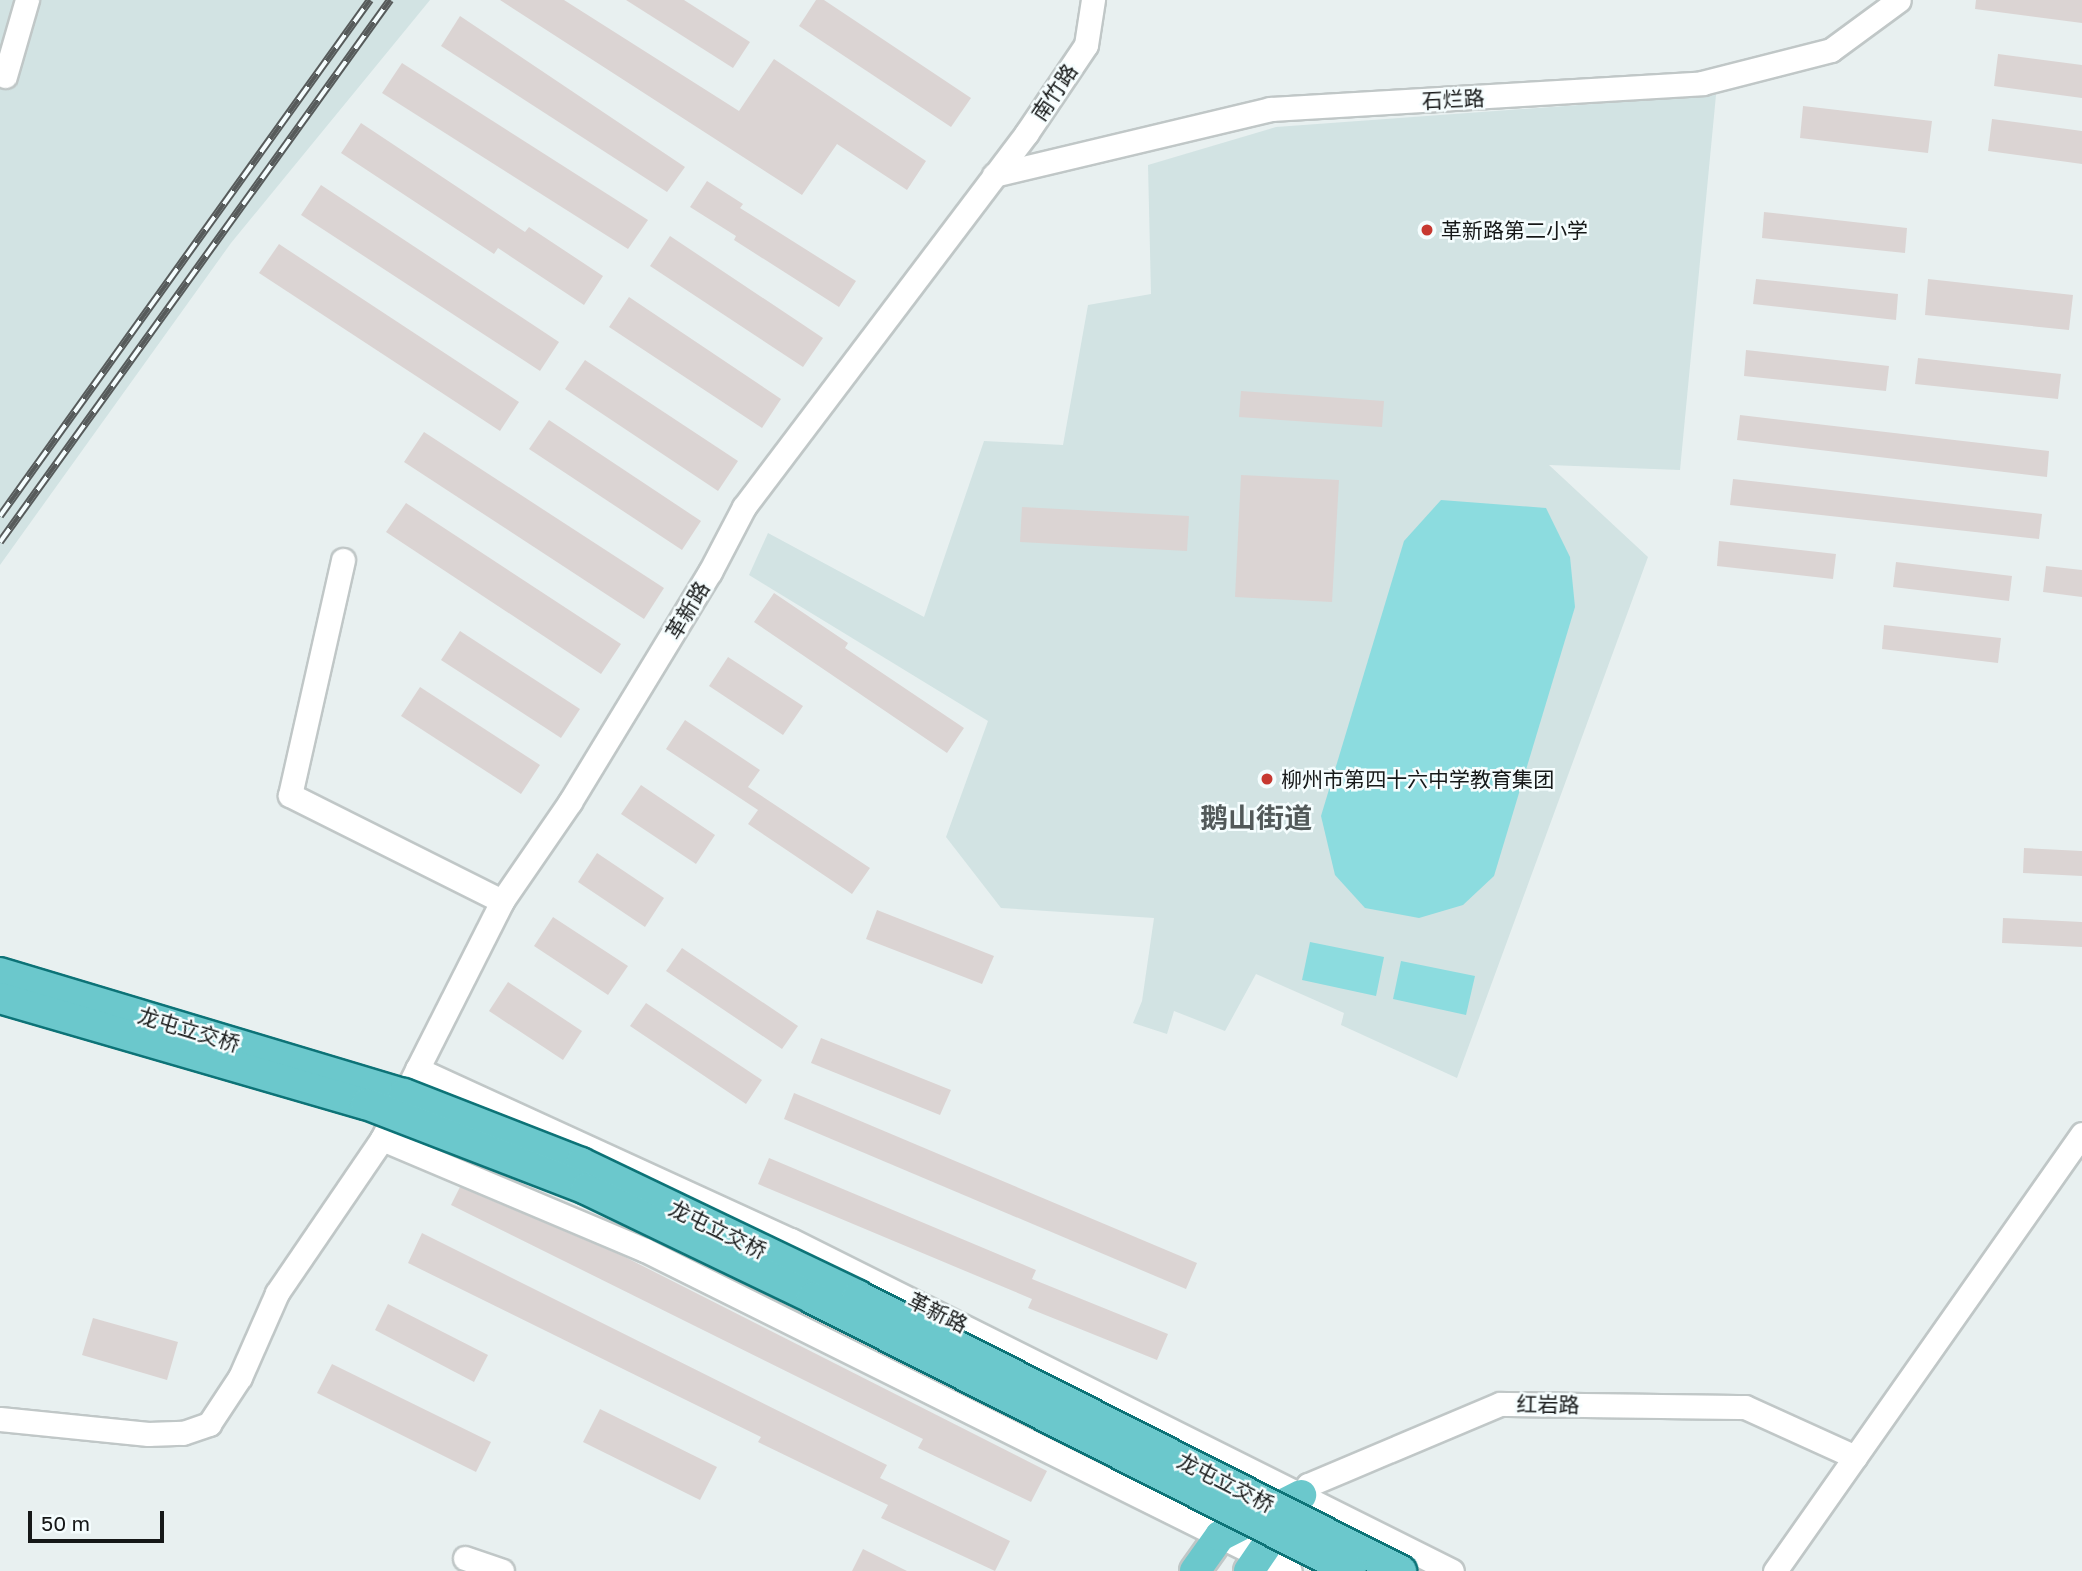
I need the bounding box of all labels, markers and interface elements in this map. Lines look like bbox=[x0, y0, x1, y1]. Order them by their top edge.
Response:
street label: 南竹路 bbox=[1026, 59, 1082, 125]
street label: 石烂路 bbox=[1421, 85, 1485, 113]
place label: 革新路第二小学 bbox=[1441, 217, 1588, 243]
marker: 革新路第二小学 bbox=[1419, 222, 1435, 238]
street label: 革新路 bbox=[660, 577, 714, 643]
place label: 柳州市第四十六中学教育集团 bbox=[1281, 766, 1554, 792]
marker: 柳州市第四十六中学教育集团 bbox=[1259, 771, 1275, 787]
district label: 鹅山街道 bbox=[1200, 801, 1312, 835]
street label: 龙屯立交桥 bbox=[135, 1002, 243, 1056]
street label: 龙屯立交桥 bbox=[665, 1195, 771, 1263]
street label: 革新路 bbox=[904, 1287, 972, 1337]
street label: 红岩路 bbox=[1516, 1391, 1580, 1417]
street label: 龙屯立交桥 bbox=[1174, 1447, 1278, 1517]
scale bar bbox=[32, 1498, 168, 1542]
text: 50 m bbox=[41, 1510, 90, 1536]

